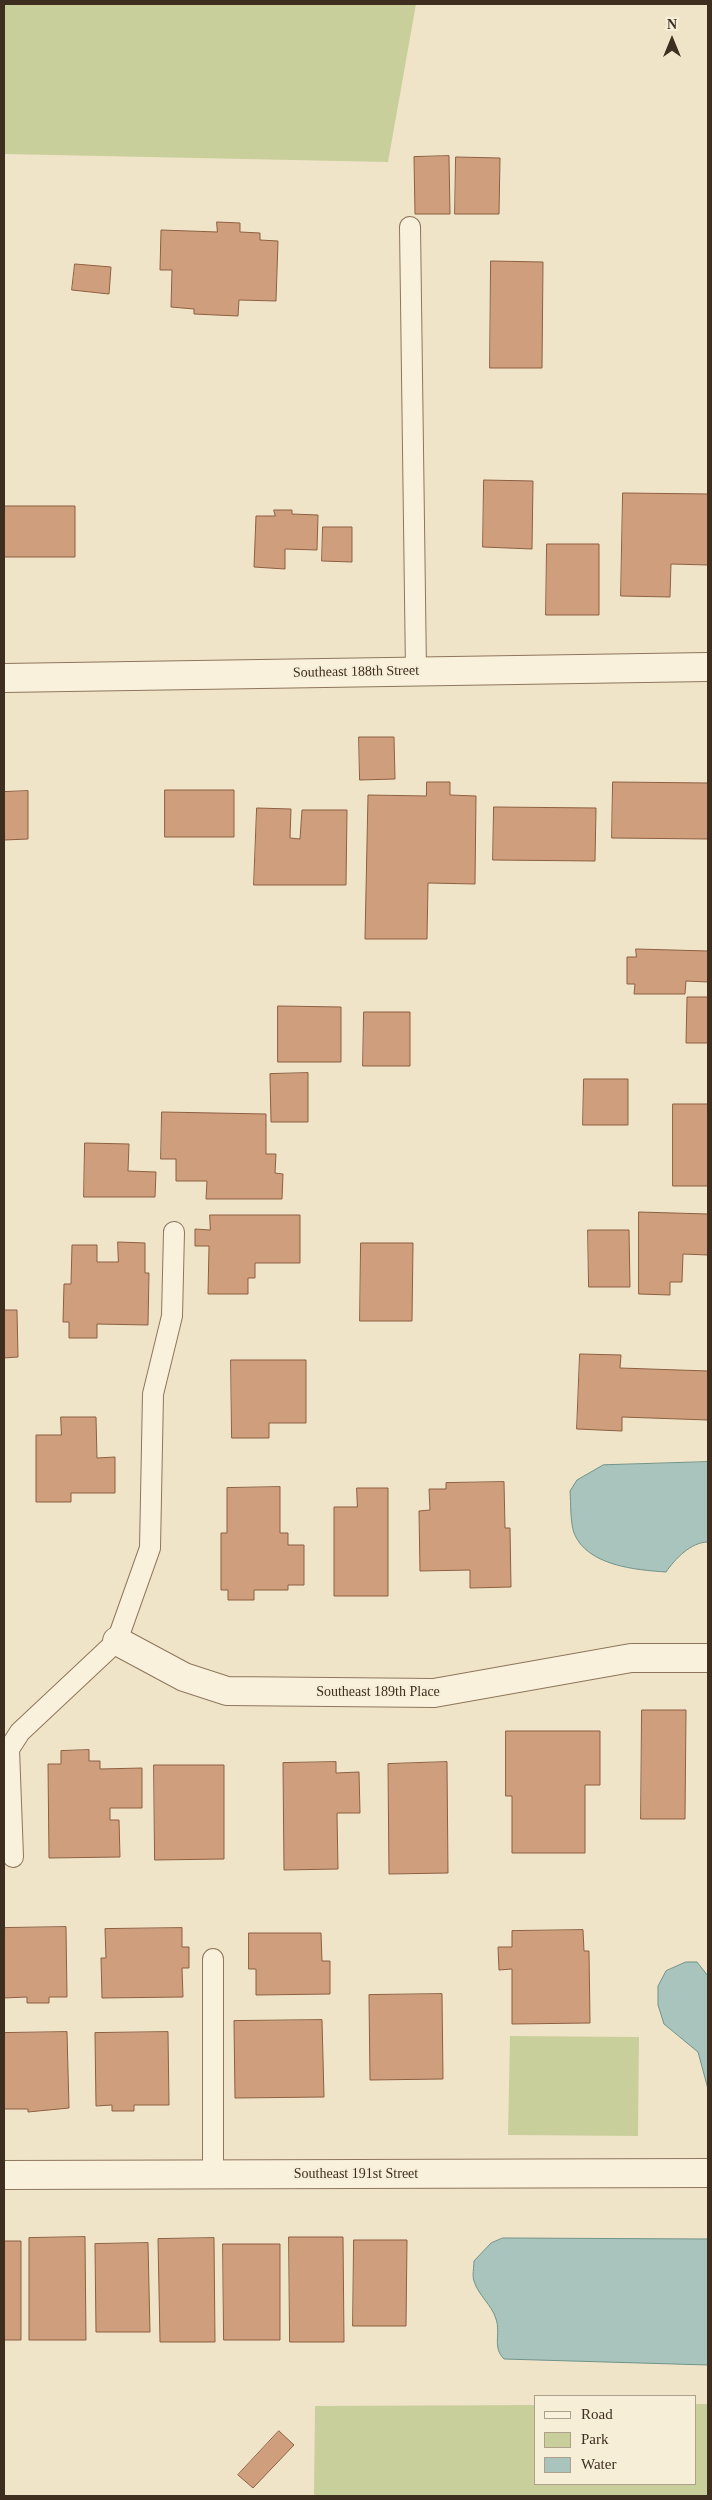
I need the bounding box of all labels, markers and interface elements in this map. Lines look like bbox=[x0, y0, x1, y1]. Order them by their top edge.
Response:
north arrow bbox=[647, 15, 697, 65]
text: N bbox=[667, 17, 677, 32]
street label: Southeast 188th Street bbox=[293, 663, 419, 681]
street label: Southeast 189th Place bbox=[316, 1684, 440, 1700]
street label: Southeast 191st Street bbox=[294, 2166, 418, 2182]
legend bbox=[534, 2395, 697, 2485]
text: Road bbox=[581, 2406, 613, 2422]
text: Park bbox=[581, 2431, 609, 2447]
text: Water bbox=[581, 2456, 616, 2472]

